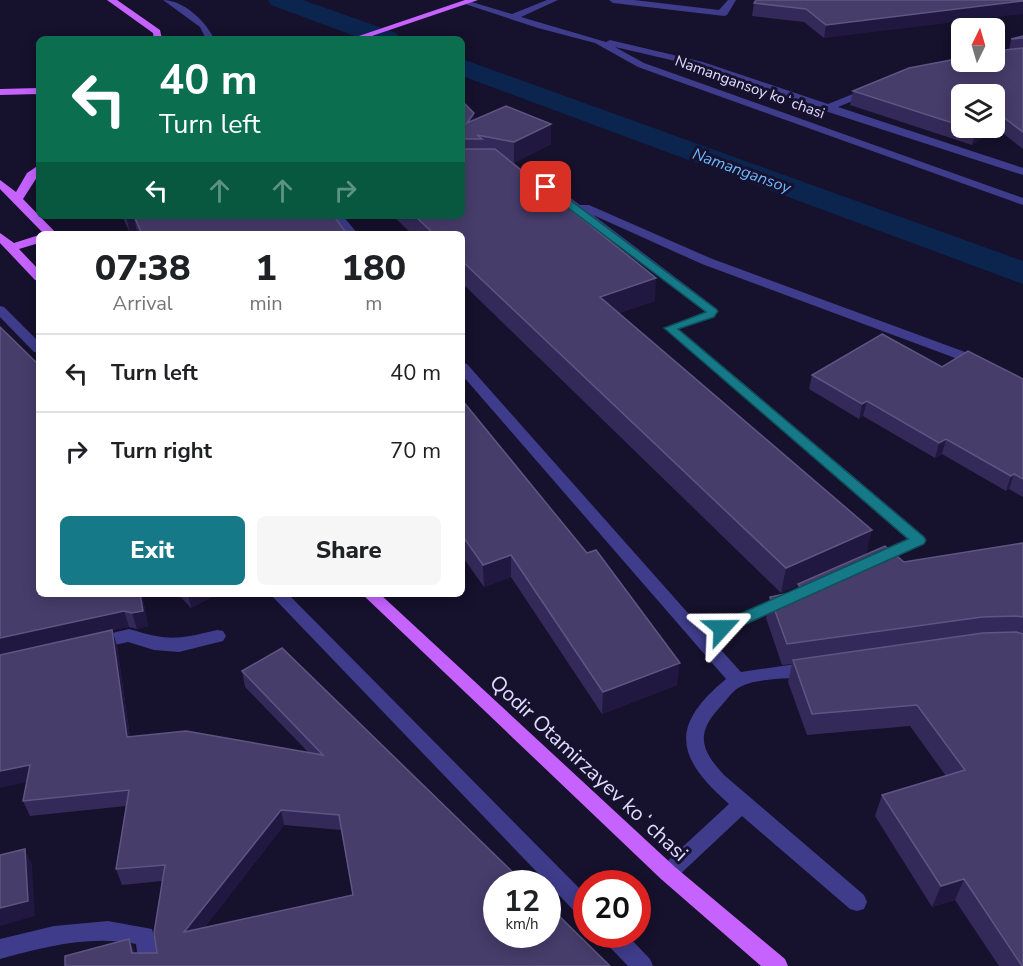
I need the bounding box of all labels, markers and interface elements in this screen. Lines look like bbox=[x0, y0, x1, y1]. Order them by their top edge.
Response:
north arrow bbox=[951, 18, 1005, 72]
map controls bbox=[951, 18, 1005, 138]
street label: Namangansoy koʻchasi bbox=[672, 51, 828, 123]
text: 40 m bbox=[159, 52, 258, 109]
icon: left bbox=[60, 60, 138, 138]
button: layers bbox=[951, 84, 1005, 138]
text: Turn left bbox=[159, 106, 260, 143]
water label: Namangansoy bbox=[689, 143, 795, 199]
pin bbox=[520, 161, 571, 212]
icon: arrive bbox=[529, 170, 562, 203]
icon: left bbox=[140, 174, 173, 207]
icon: ahead bbox=[203, 174, 236, 207]
icon: ahead bbox=[266, 174, 299, 207]
icon: right bbox=[329, 174, 362, 207]
text: 07:38 bbox=[95, 244, 191, 293]
text: 1 bbox=[255, 244, 277, 293]
text: 180 bbox=[341, 244, 406, 293]
text: Arrival bbox=[113, 290, 173, 317]
text: min bbox=[249, 290, 283, 317]
text: m bbox=[365, 290, 382, 317]
icon: left bbox=[60, 357, 93, 390]
text: Turn left bbox=[111, 358, 198, 388]
text: 40 m bbox=[390, 358, 441, 388]
icon: right bbox=[60, 435, 93, 468]
text: Turn right bbox=[111, 436, 212, 466]
text: 70 m bbox=[390, 436, 441, 466]
button: Exit bbox=[60, 516, 245, 585]
button: Share bbox=[257, 516, 441, 585]
position arrow bbox=[690, 596, 754, 660]
street label: Qodir Otamirzayev koʻchasi bbox=[484, 669, 694, 867]
speed limit sign: 20 bbox=[573, 870, 651, 948]
text: 12 bbox=[504, 881, 540, 922]
text: km/h bbox=[505, 914, 539, 934]

